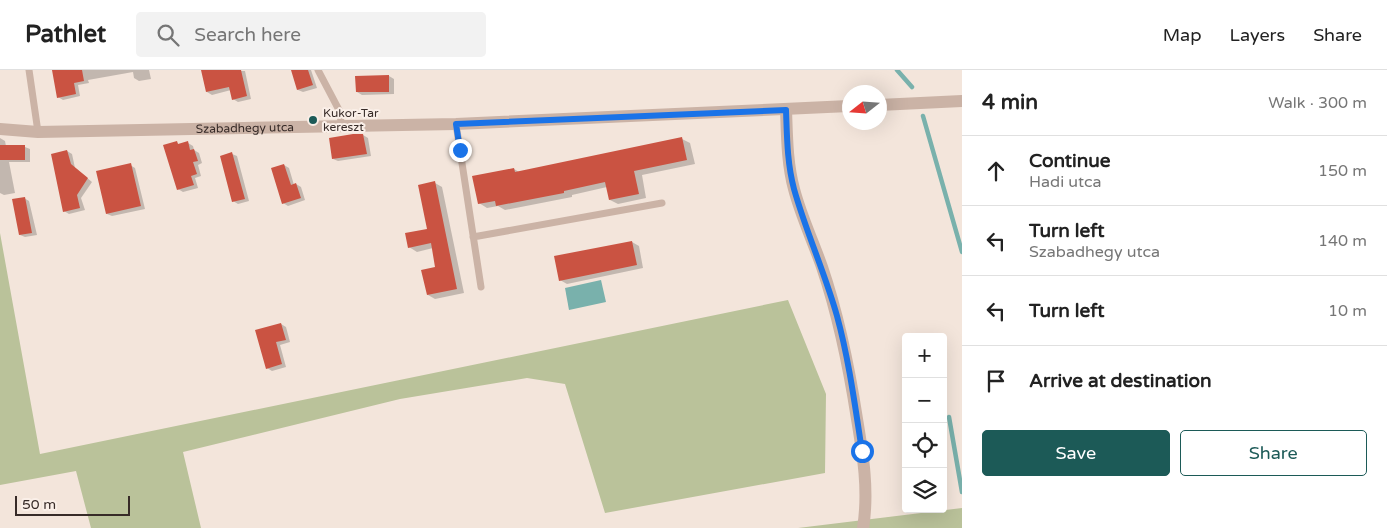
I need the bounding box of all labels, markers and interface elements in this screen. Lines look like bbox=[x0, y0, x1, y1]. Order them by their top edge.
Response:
search box bbox=[136, 12, 486, 57]
text: Pathlet bbox=[25, 20, 106, 49]
icon: search bbox=[154, 21, 182, 49]
text: Search here bbox=[194, 24, 301, 46]
text: Map bbox=[1163, 24, 1202, 46]
text: Layers bbox=[1230, 24, 1285, 46]
text: Share bbox=[1313, 24, 1362, 46]
north arrow bbox=[842, 85, 887, 130]
text: 4 min bbox=[982, 90, 1038, 115]
text: Walk · 300 m bbox=[1268, 93, 1367, 113]
place label: Kukor-Tar kereszt bbox=[323, 106, 379, 134]
marker: Kukor-Tar kereszt bbox=[307, 114, 319, 126]
street label: Szabadhegy utca bbox=[196, 120, 294, 136]
route end bbox=[449, 139, 472, 162]
text: Continue bbox=[1029, 150, 1111, 172]
icon: ahead bbox=[982, 157, 1010, 185]
text: 150 m bbox=[1318, 161, 1367, 181]
text: Hadi utca bbox=[1029, 172, 1102, 192]
text: Turn left bbox=[1029, 220, 1105, 242]
icon: left bbox=[982, 227, 1010, 255]
text: 140 m bbox=[1318, 231, 1367, 251]
text: Szabadhegy utca bbox=[1029, 242, 1160, 262]
icon: left bbox=[982, 297, 1010, 325]
text: Turn left bbox=[1029, 300, 1105, 322]
text: 10 m bbox=[1328, 301, 1367, 321]
map controls bbox=[902, 333, 947, 513]
button: + bbox=[902, 333, 947, 378]
icon: arrive bbox=[982, 367, 1010, 395]
text: Arrive at destination bbox=[1029, 370, 1212, 392]
button: − bbox=[902, 378, 947, 423]
button: locate bbox=[902, 423, 947, 468]
button: Save bbox=[982, 430, 1170, 476]
button: Share bbox=[1180, 430, 1367, 476]
route start bbox=[851, 440, 874, 463]
button: layers bbox=[902, 468, 947, 513]
scale bar bbox=[15, 493, 130, 516]
text: 50 m bbox=[22, 496, 56, 513]

